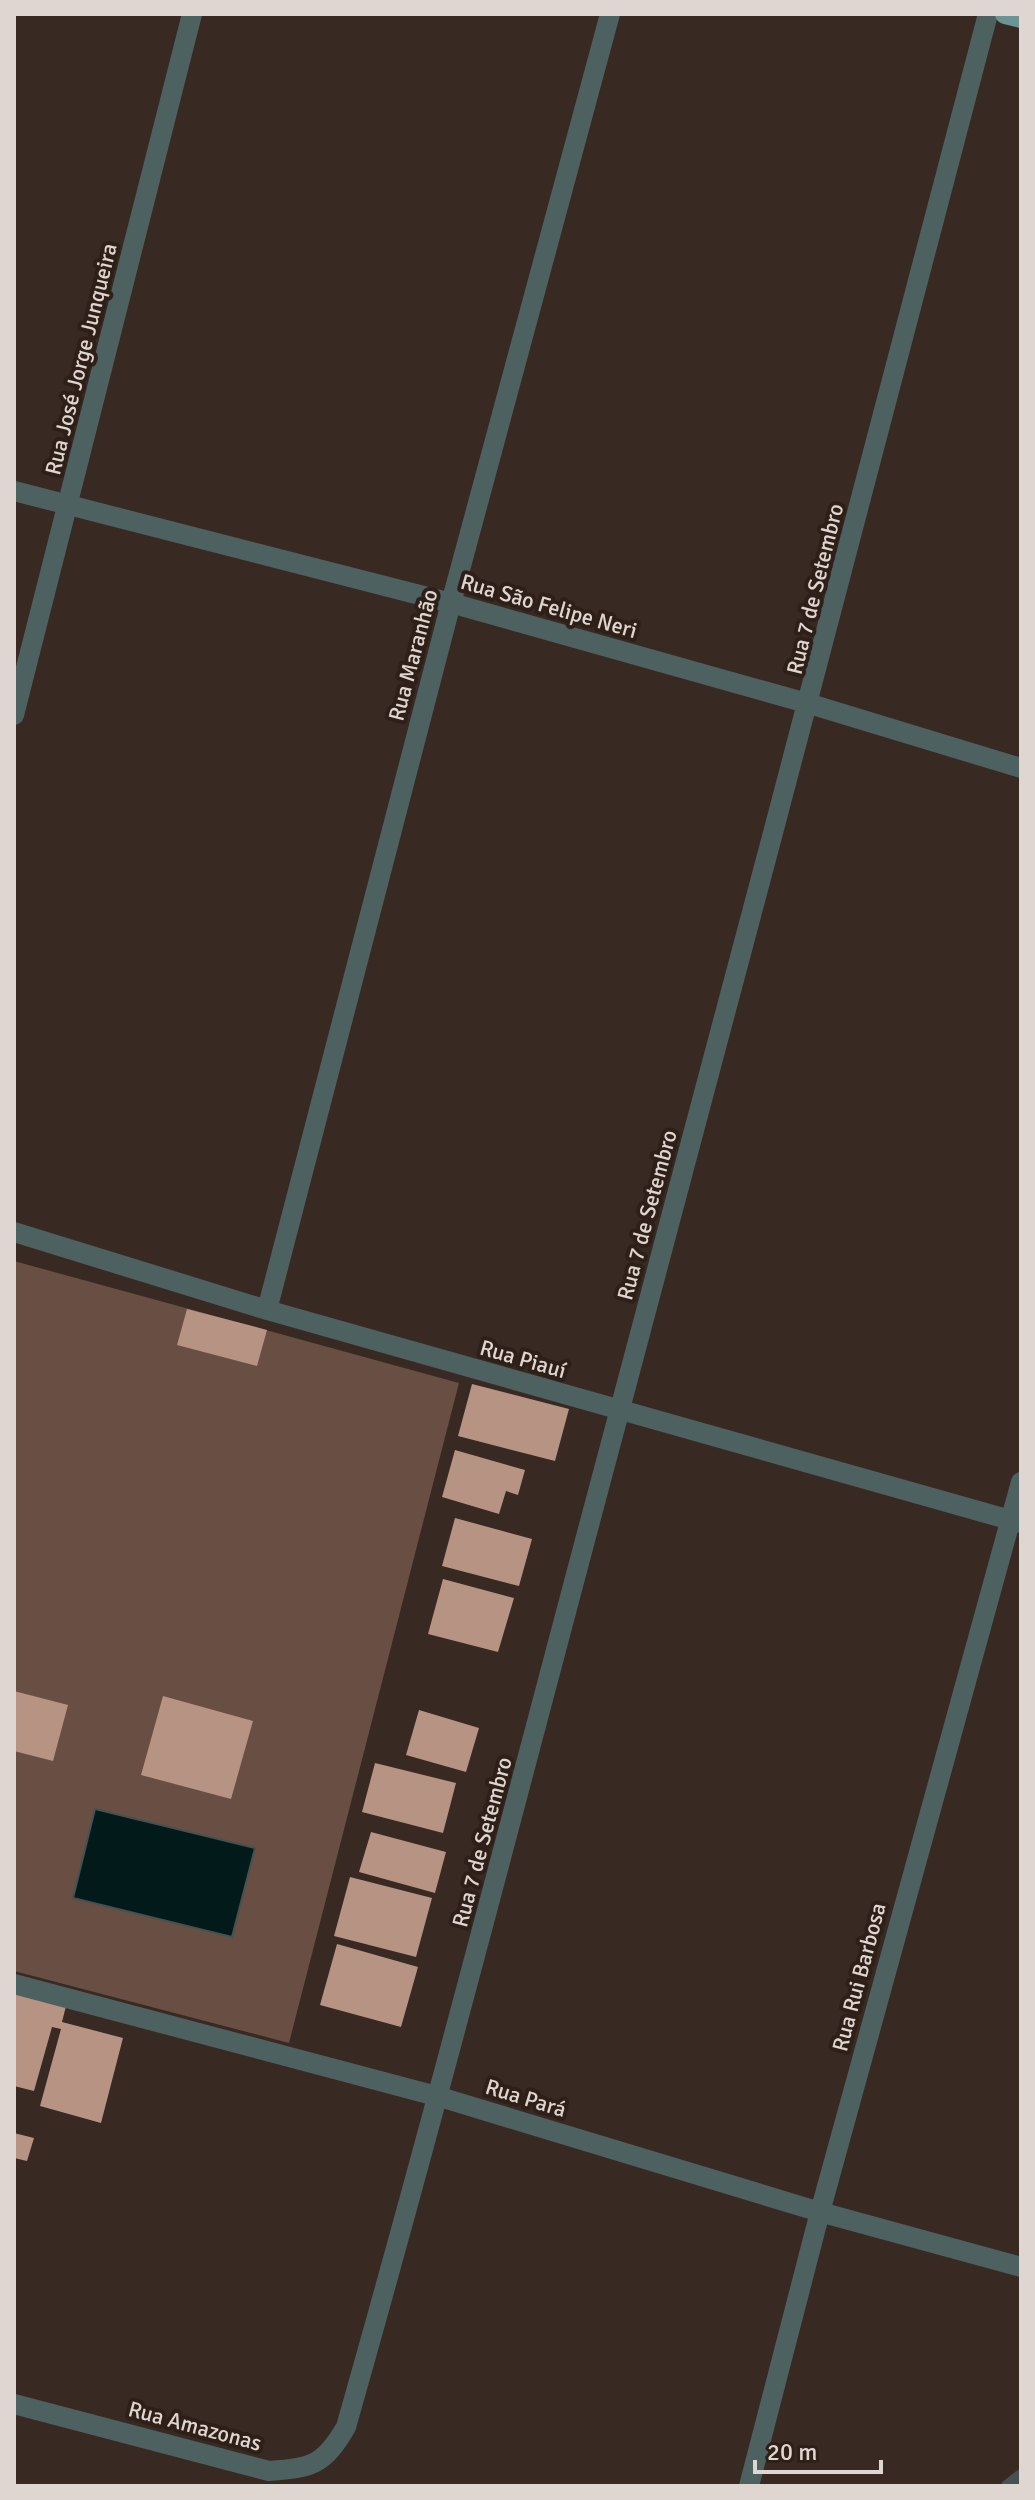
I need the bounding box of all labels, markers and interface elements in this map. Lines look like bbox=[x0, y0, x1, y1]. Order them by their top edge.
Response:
street label: Rua José Jorge Junqueira bbox=[39, 240, 123, 478]
street label: Rua 7 de Setembro bbox=[781, 501, 849, 677]
street label: Rua São Felipe Neri bbox=[458, 568, 640, 644]
street label: Rua Maranhão bbox=[382, 586, 444, 724]
street label: Rua 7 de Setembro bbox=[611, 1127, 683, 1303]
street label: Rua Piauí bbox=[477, 1334, 569, 1384]
street label: Rua 7 de Setembro bbox=[446, 1754, 518, 1930]
street label: Rua Rui Barbosa bbox=[826, 1900, 892, 2054]
street label: Rua Pará bbox=[482, 2073, 570, 2123]
street label: Rua Amazonas bbox=[126, 2395, 264, 2457]
scale bar bbox=[755, 2424, 881, 2474]
text: 20 m bbox=[767, 2437, 817, 2467]

